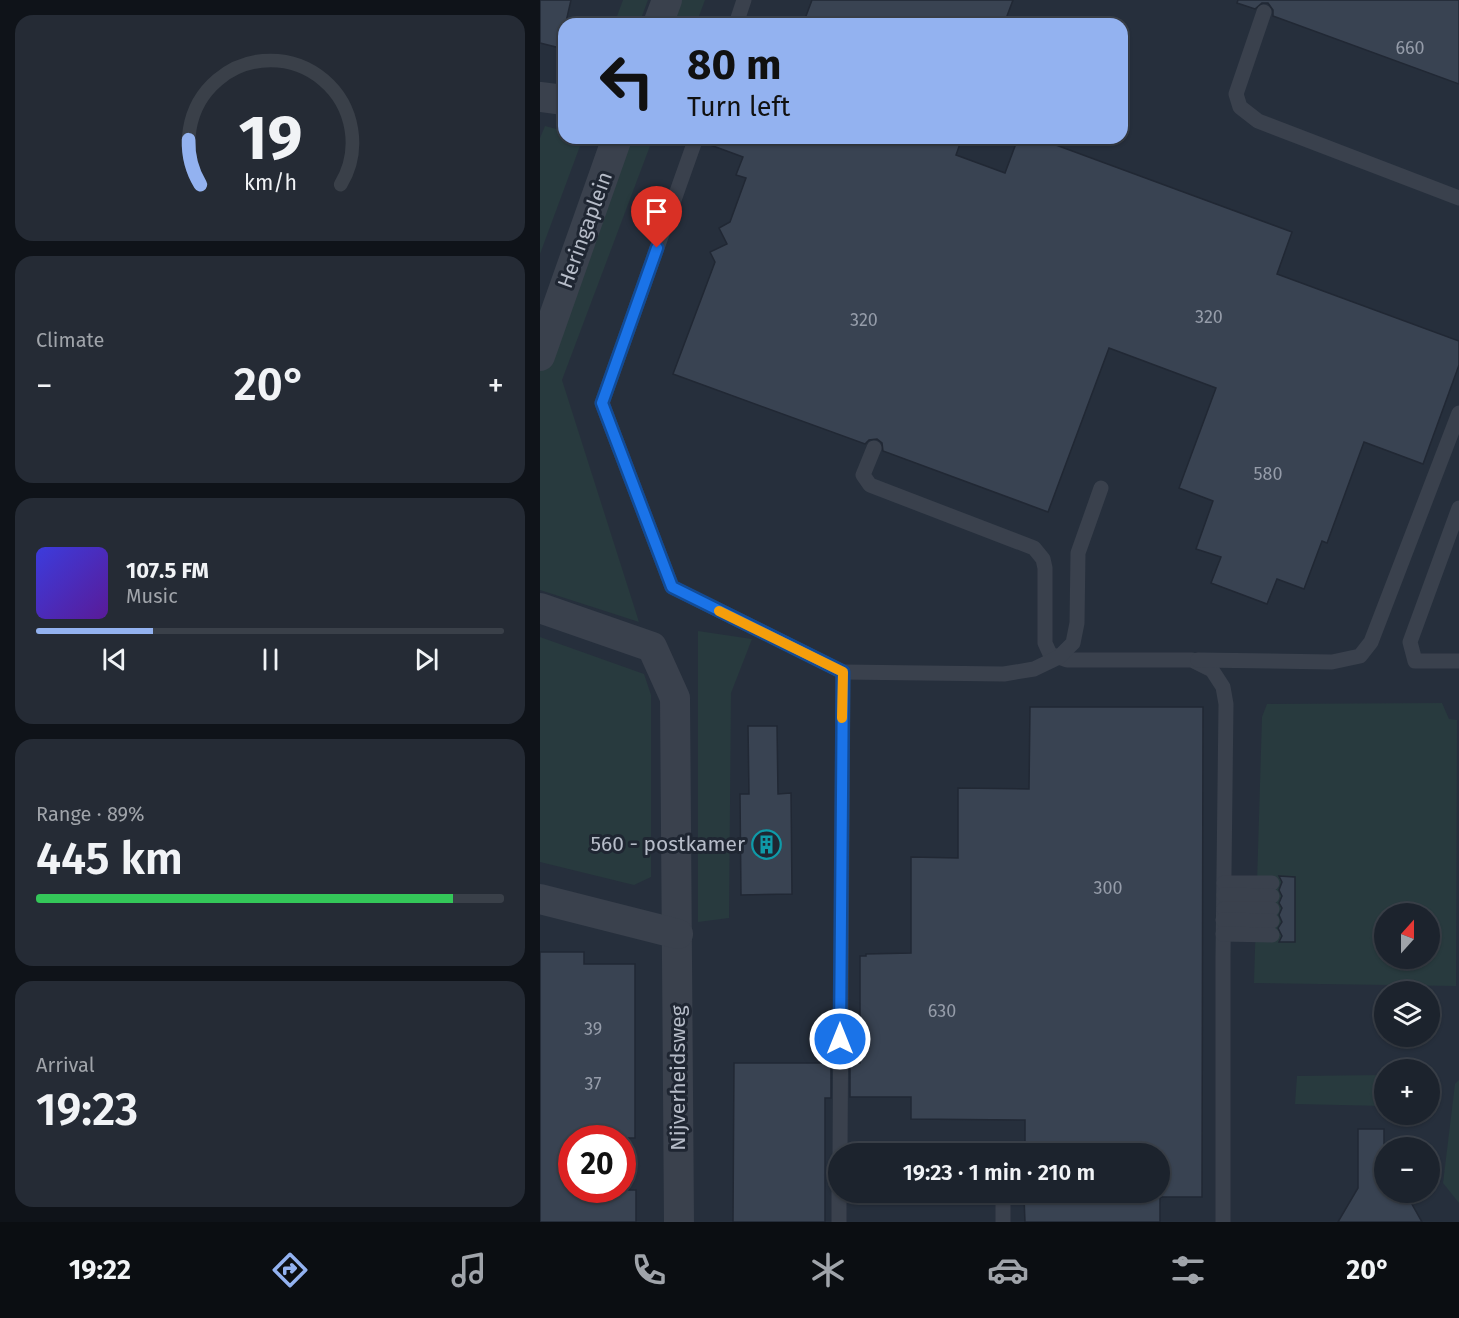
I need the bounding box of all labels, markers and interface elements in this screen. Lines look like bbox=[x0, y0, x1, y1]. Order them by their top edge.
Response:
house number: 660 bbox=[1395, 37, 1425, 59]
text: 80 m bbox=[687, 40, 781, 90]
icon: left bbox=[588, 42, 666, 120]
text: Turn left bbox=[687, 91, 790, 123]
text: 19 bbox=[238, 101, 302, 176]
street label: Heringaplein bbox=[552, 168, 618, 292]
text: km/h bbox=[243, 171, 297, 197]
pin bbox=[631, 186, 682, 248]
icon: arrive bbox=[640, 195, 673, 228]
house number: 320 bbox=[1195, 306, 1223, 328]
house number: 320 bbox=[850, 309, 878, 331]
text: Climate bbox=[36, 328, 104, 352]
text: 20° bbox=[234, 358, 306, 412]
text: − bbox=[36, 366, 53, 406]
text: + bbox=[488, 366, 504, 406]
house number: 580 bbox=[1254, 463, 1282, 485]
text: 107.5 FM bbox=[126, 557, 209, 584]
text: Music bbox=[126, 584, 178, 608]
icon: previous bbox=[98, 643, 131, 676]
icon: pause bbox=[254, 643, 287, 676]
icon: next bbox=[410, 643, 443, 676]
text: Range · 89% bbox=[36, 802, 145, 826]
building icon: 560 - postkamer bbox=[750, 828, 782, 860]
place label: 560 - postkamer bbox=[590, 831, 745, 857]
text: 445 km bbox=[36, 832, 183, 886]
house number: 300 bbox=[1093, 877, 1123, 899]
north arrow bbox=[1374, 903, 1440, 969]
map controls bbox=[1374, 903, 1440, 1203]
button: layers bbox=[1374, 981, 1440, 1047]
house number: 630 bbox=[928, 1000, 956, 1022]
street label: Nijverheidsweg bbox=[665, 1005, 691, 1151]
position arrow bbox=[808, 1007, 872, 1071]
house number: 39 bbox=[584, 1018, 602, 1040]
text: Arrival bbox=[36, 1053, 95, 1077]
button: + bbox=[1374, 1059, 1440, 1125]
house number: 37 bbox=[585, 1073, 601, 1095]
text: 19:23 bbox=[36, 1083, 138, 1137]
speed limit sign: 20 bbox=[558, 1125, 636, 1203]
button: − bbox=[1374, 1137, 1440, 1203]
text: 19:23 · 1 min · 210 m bbox=[903, 1159, 1095, 1186]
icon: directions bbox=[269, 1249, 311, 1291]
icon: music bbox=[448, 1249, 490, 1291]
icon: phone bbox=[628, 1249, 670, 1291]
icon: climate bbox=[807, 1249, 849, 1291]
icon: car bbox=[987, 1249, 1029, 1291]
icon: filters bbox=[1167, 1249, 1209, 1291]
text: 19:22 bbox=[69, 1254, 131, 1286]
text: 20° bbox=[1346, 1254, 1390, 1286]

